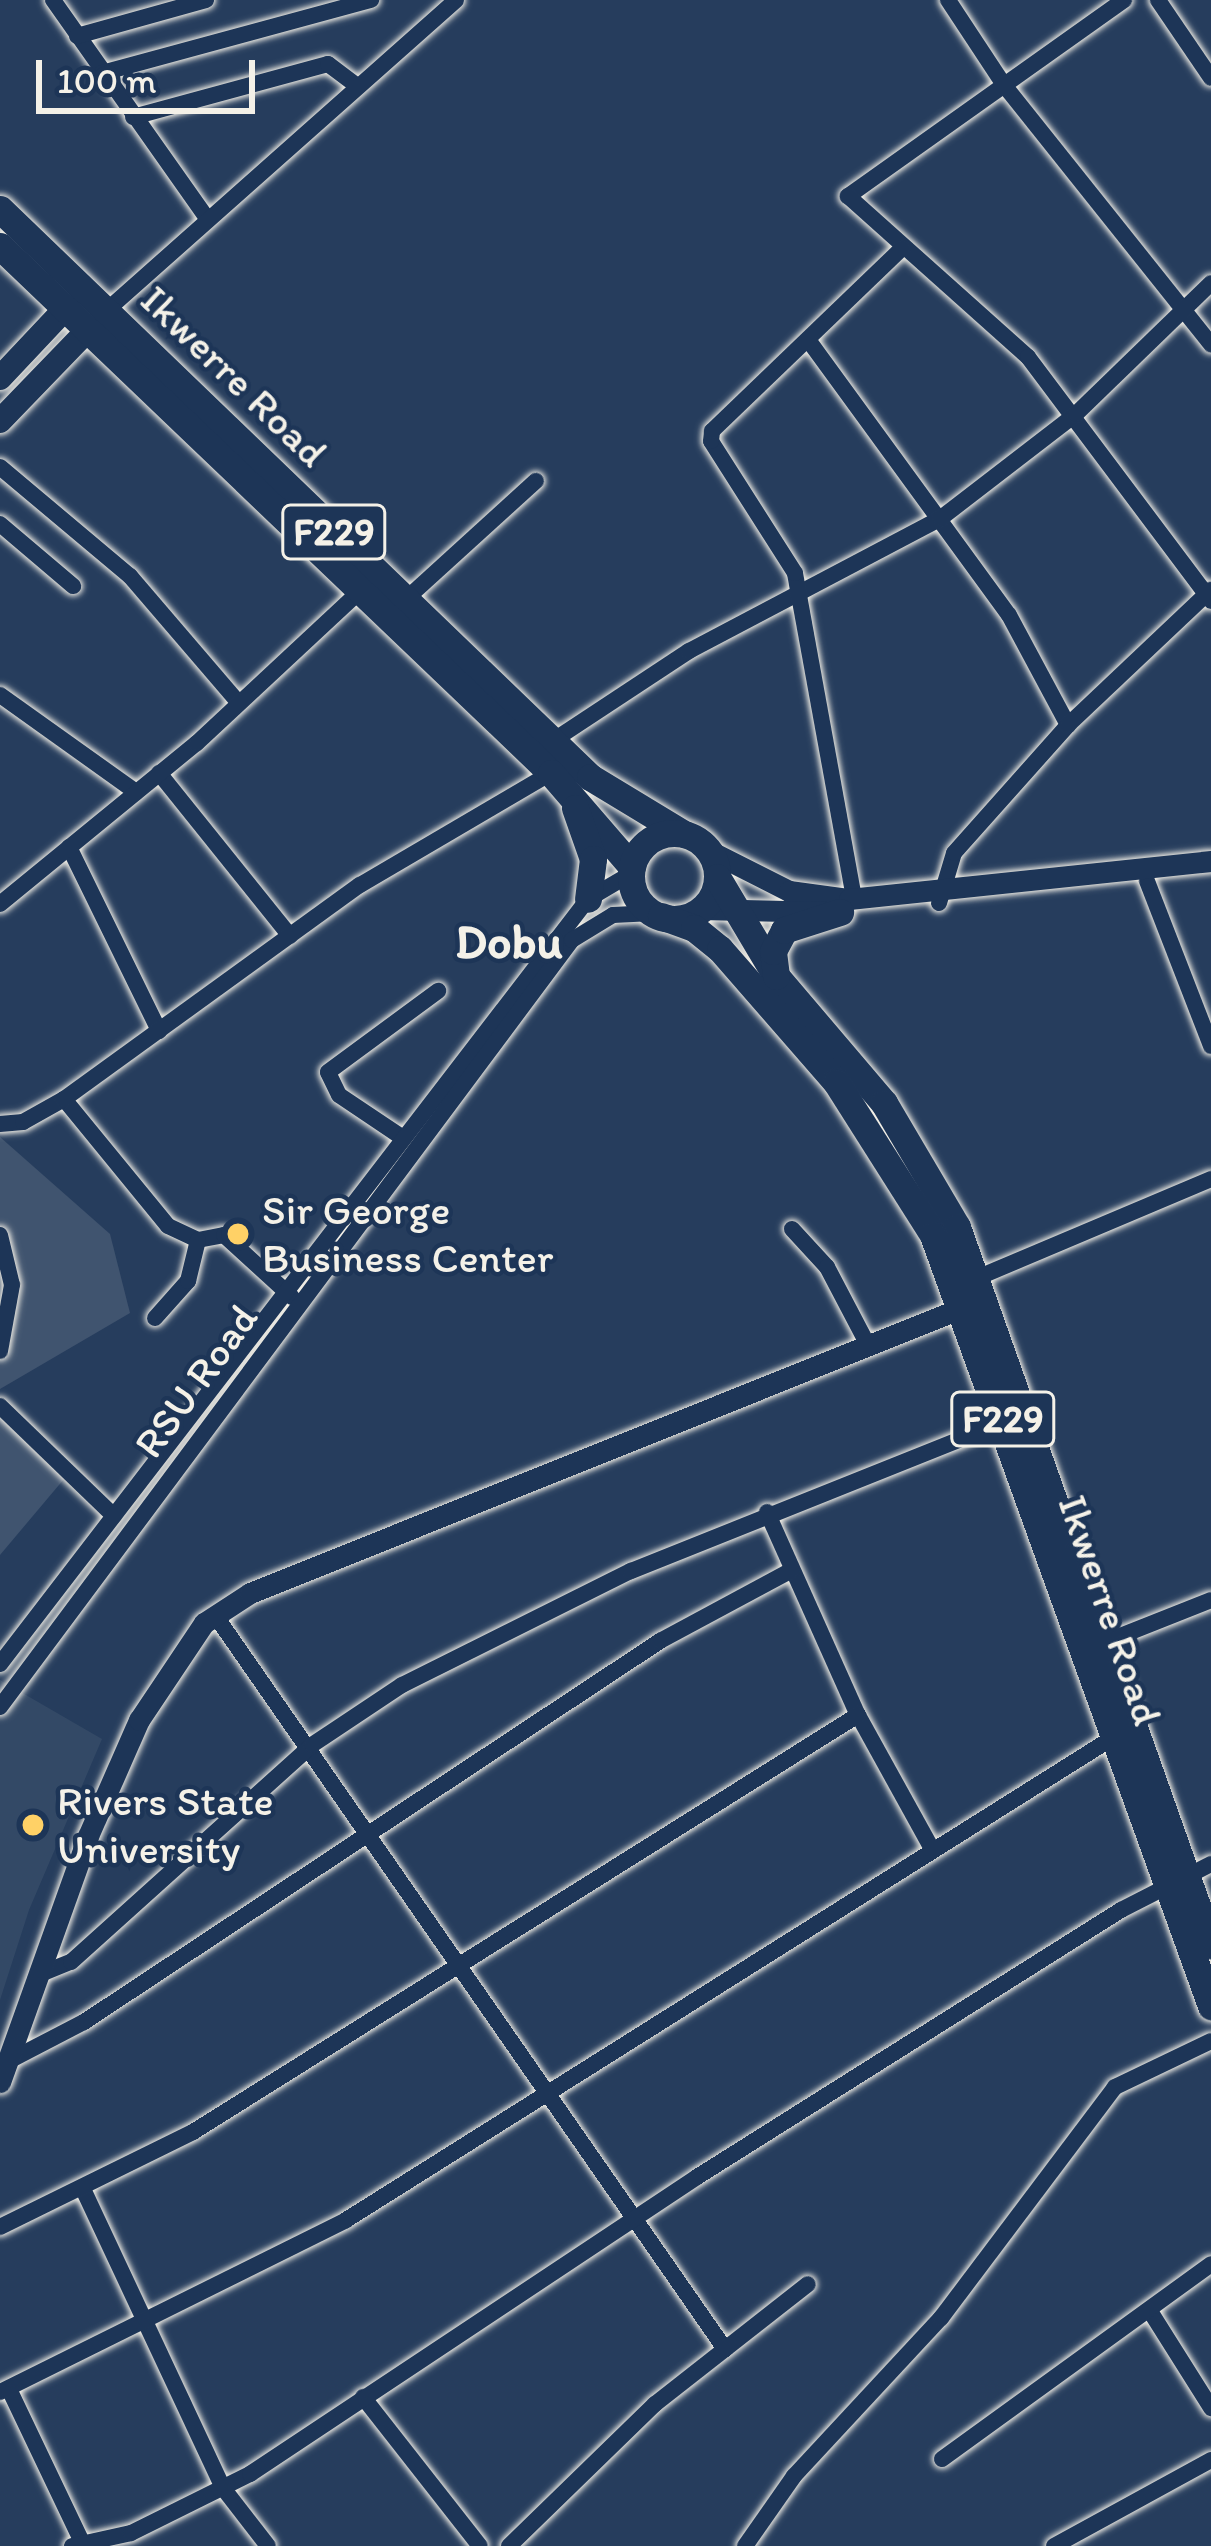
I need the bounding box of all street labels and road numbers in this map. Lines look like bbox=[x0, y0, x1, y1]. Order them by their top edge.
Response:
street label: Ikwerre Road bbox=[130, 275, 338, 477]
road number: F229 bbox=[280, 499, 388, 565]
street label: RSU Road bbox=[124, 1295, 268, 1467]
road number: F229 bbox=[949, 1386, 1057, 1452]
street label: Ikwerre Road bbox=[1047, 1489, 1173, 1731]

